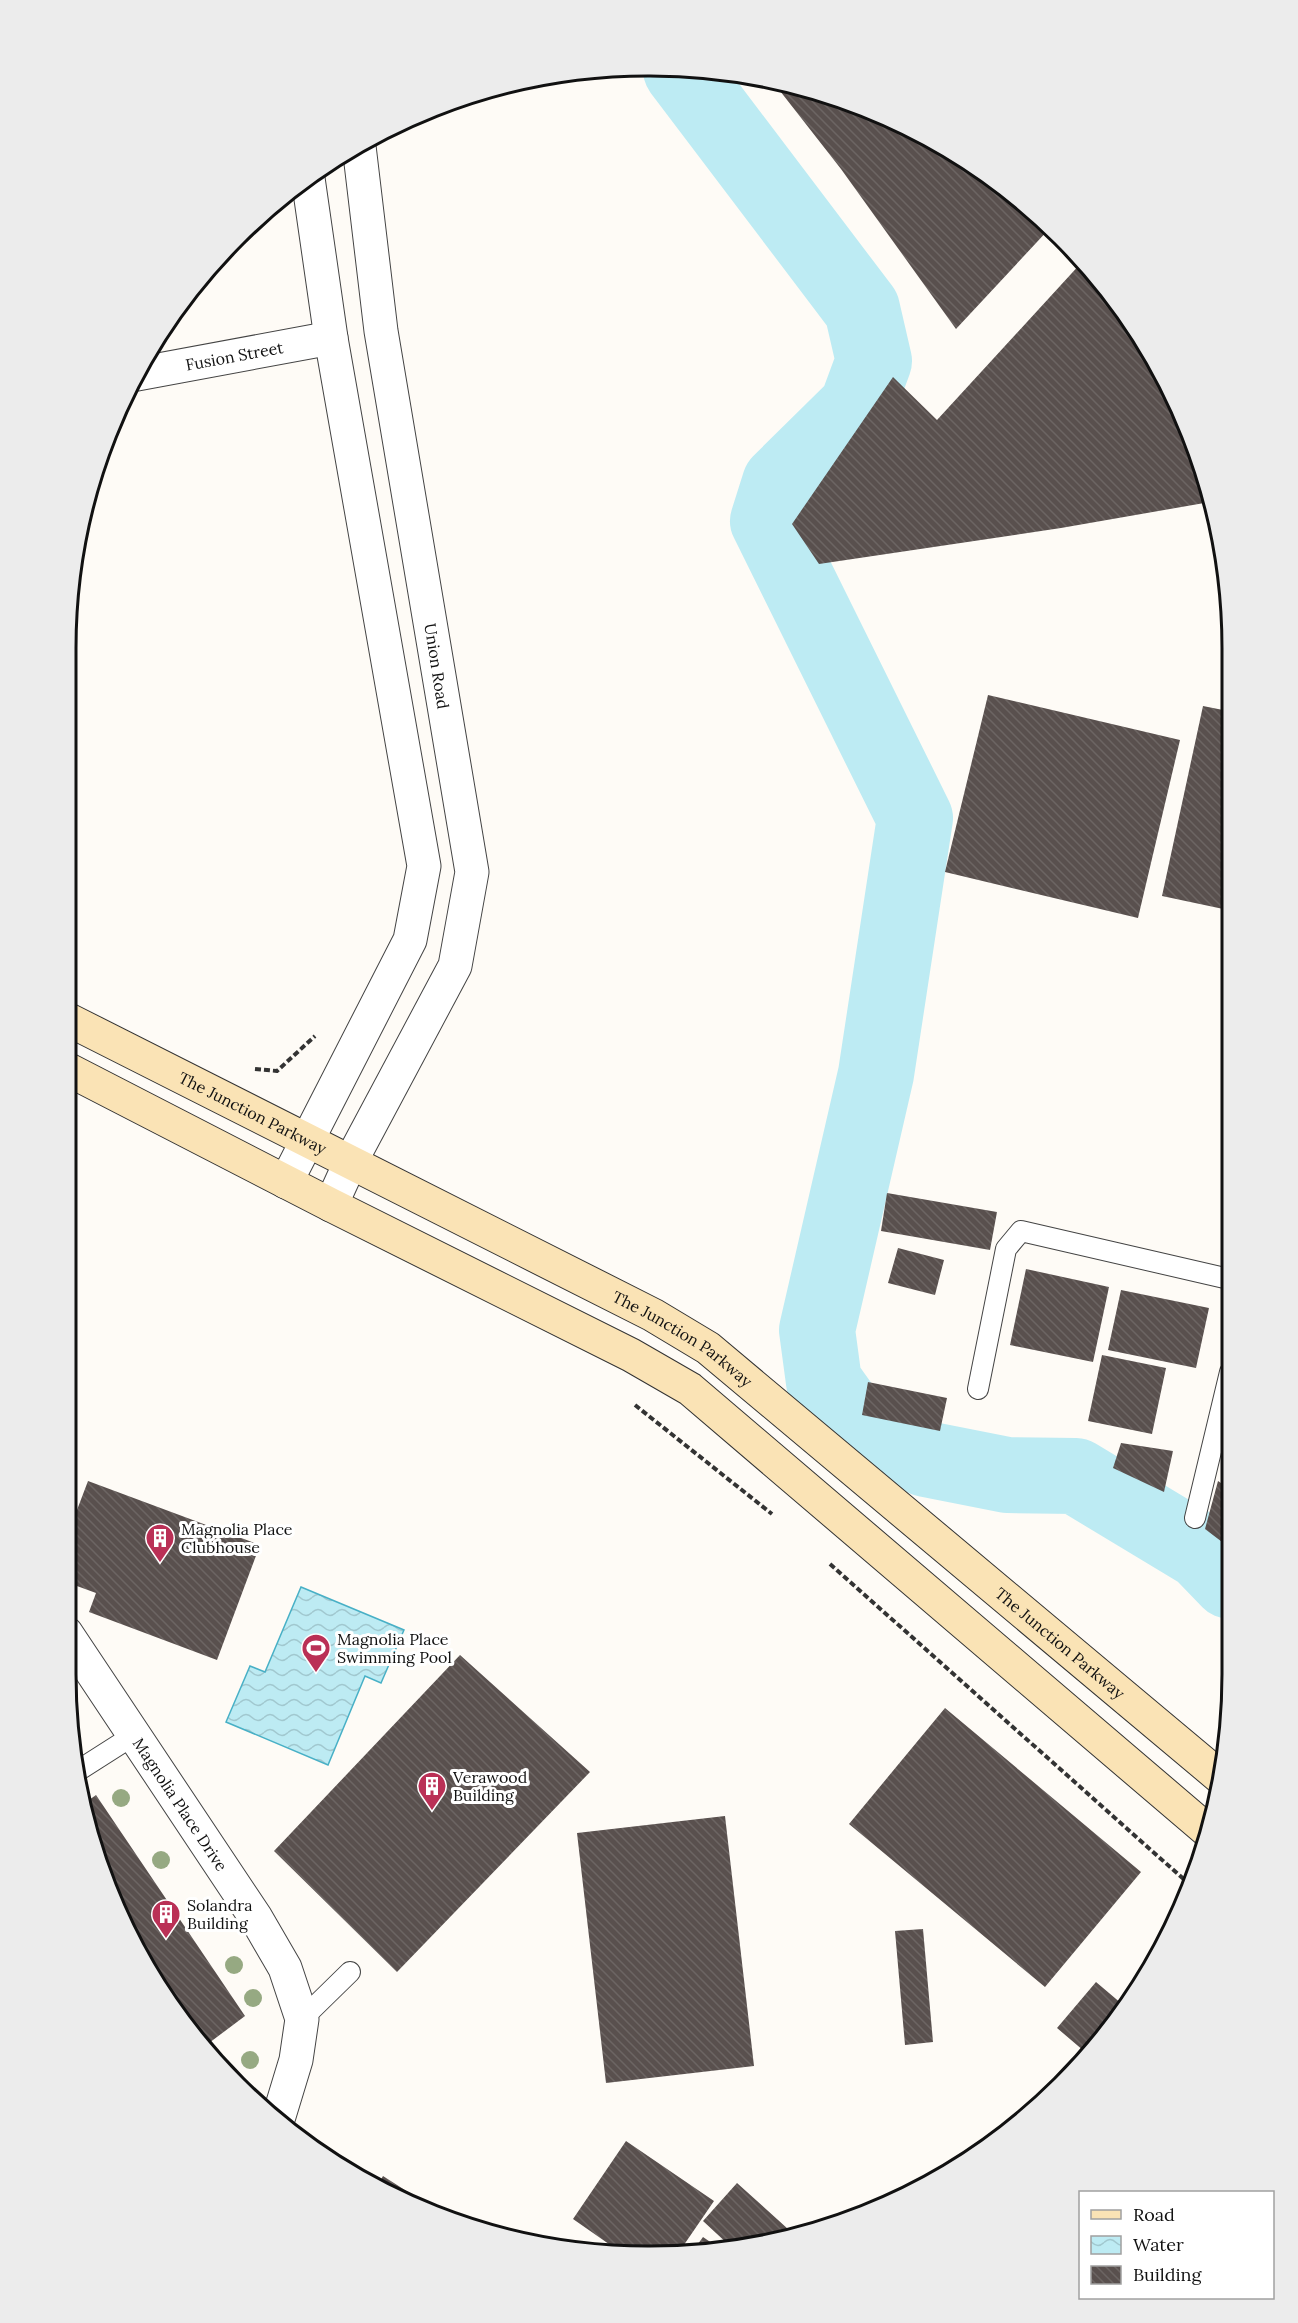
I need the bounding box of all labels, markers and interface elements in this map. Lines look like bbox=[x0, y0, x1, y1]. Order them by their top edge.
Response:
street label: Fusion Street bbox=[184, 337, 286, 375]
street label: Union Road bbox=[420, 622, 454, 711]
street label: The Junction Parkway bbox=[175, 1067, 330, 1159]
street label: The Junction Parkway bbox=[609, 1286, 757, 1391]
place label: Magnolia Place Clubhouse bbox=[181, 1519, 293, 1557]
building icon: Magnolia Place Clubhouse bbox=[144, 1522, 176, 1564]
street label: The Junction Parkway bbox=[991, 1583, 1129, 1703]
place label: Magnolia Place Swimming Pool bbox=[337, 1629, 452, 1667]
sports icon: Magnolia Place Swimming Pool bbox=[300, 1632, 332, 1674]
street label: Magnolia Place Drive bbox=[129, 1734, 232, 1875]
place label: Verawood Building bbox=[452, 1767, 528, 1805]
building icon: Verawood Building bbox=[416, 1770, 448, 1812]
place label: Solandra Building bbox=[187, 1895, 252, 1933]
building icon: Solandra Building bbox=[150, 1898, 182, 1940]
legend bbox=[1079, 2191, 1274, 2299]
text: Road bbox=[1133, 2203, 1175, 2226]
text: Water bbox=[1133, 2233, 1184, 2256]
text: Building bbox=[1133, 2263, 1203, 2286]

